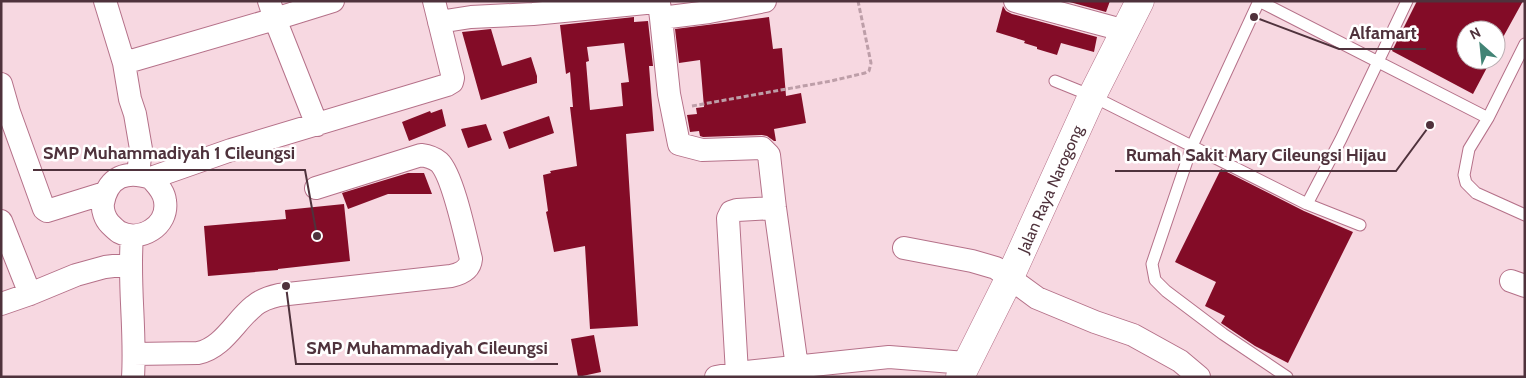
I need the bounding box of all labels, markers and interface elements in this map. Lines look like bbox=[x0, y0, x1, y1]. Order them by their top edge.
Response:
callout: Alfamart bbox=[1339, 16, 1426, 49]
north arrow bbox=[1456, 20, 1506, 70]
text: Alfamart bbox=[1349, 22, 1417, 44]
text: N bbox=[1467, 23, 1484, 44]
street label: Jalan Raya Narogong bbox=[1013, 121, 1088, 257]
callout: SMP Muhammadiyah 1 Cileungsi bbox=[33, 137, 305, 170]
callout: Rumah Sakit Mary Cileungsi Hijau bbox=[1115, 138, 1396, 171]
text: SMP Muhammadiyah 1 Cileungsi bbox=[43, 142, 295, 164]
text: Rumah Sakit Mary Cileungsi Hijau bbox=[1126, 144, 1386, 166]
callout: SMP Muhammadiyah Cileungsi bbox=[296, 331, 558, 364]
text: SMP Muhammadiyah Cileungsi bbox=[306, 337, 548, 359]

